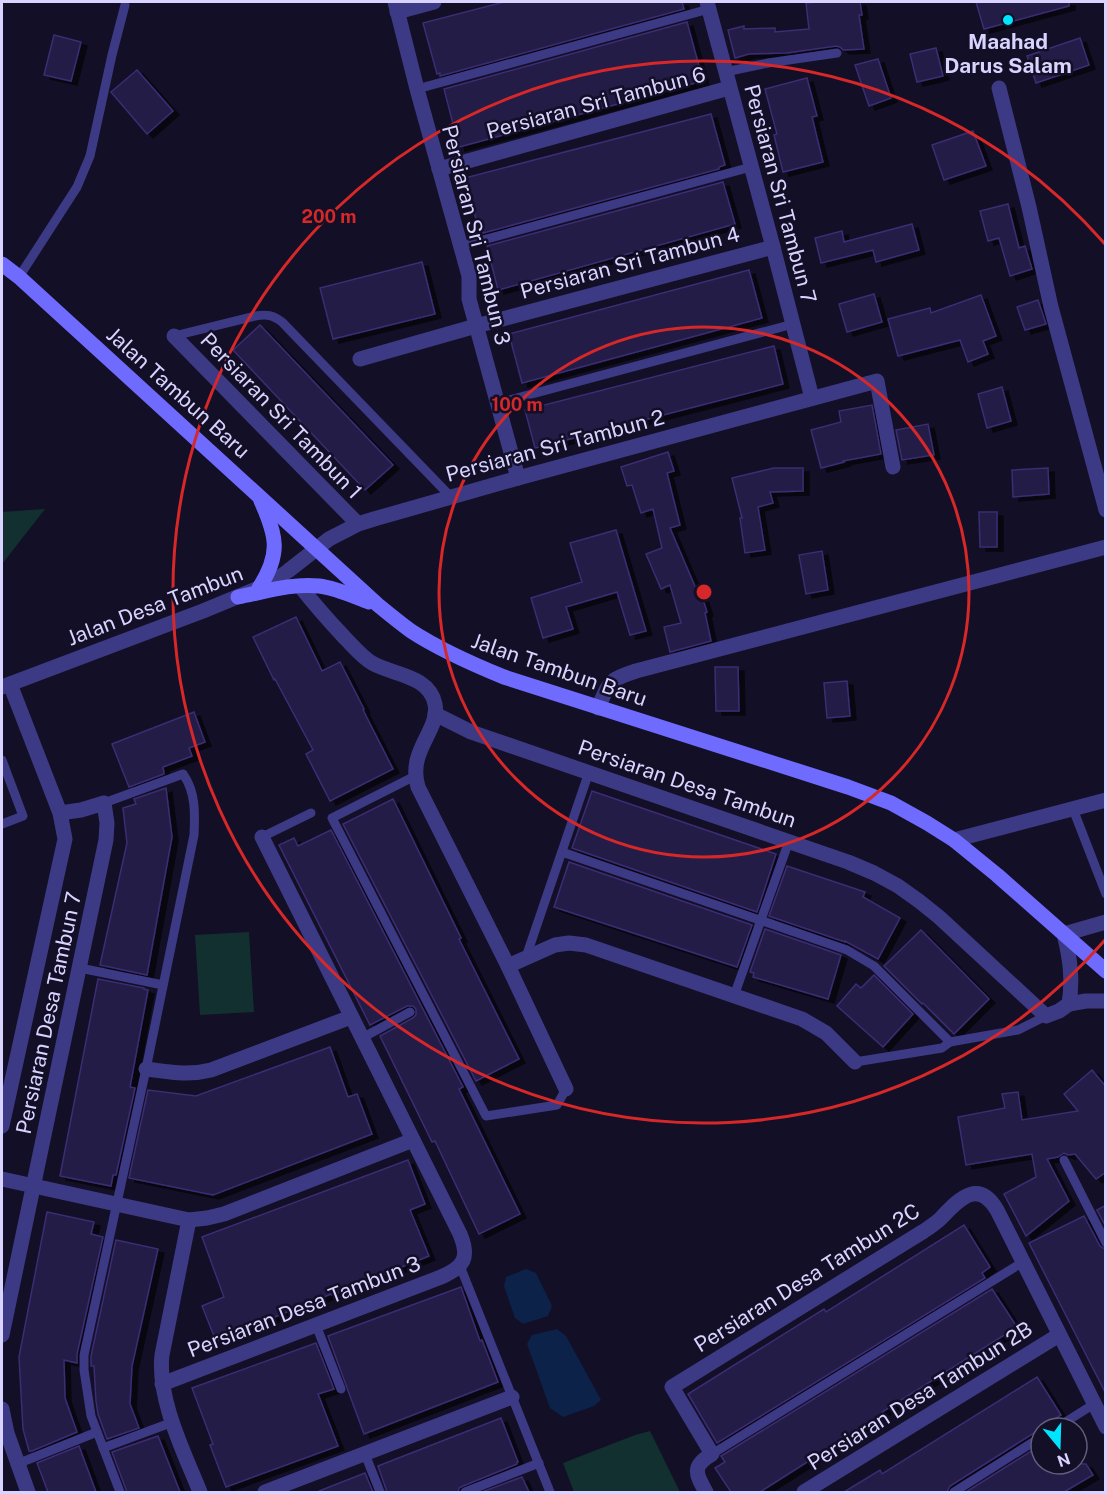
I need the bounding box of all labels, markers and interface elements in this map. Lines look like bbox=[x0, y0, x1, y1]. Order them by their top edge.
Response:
marker: Maahad Darus Salam bbox=[1001, 13, 1015, 27]
place label: Maahad Darus Salam bbox=[944, 29, 1072, 78]
street label: Persiaran Sri Tambun 6 bbox=[483, 61, 708, 144]
street label: Persiaran Sri Tambun 7 bbox=[739, 82, 822, 306]
street label: Persiaran Sri Tambun 3 bbox=[437, 122, 516, 348]
text: 200 m bbox=[302, 206, 356, 227]
street label: Persiaran Sri Tambun 4 bbox=[517, 221, 742, 304]
street label: Jalan Tambun Baru bbox=[102, 322, 255, 463]
street label: Persiaran Sri Tambun 1 bbox=[195, 327, 367, 504]
text: 100 m bbox=[491, 394, 543, 415]
street label: Persiaran Sri Tambun 2 bbox=[443, 404, 667, 487]
street label: Jalan Desa Tambun bbox=[63, 560, 246, 651]
centre of rings bbox=[694, 582, 714, 602]
street label: Jalan Tambun Baru bbox=[468, 628, 650, 711]
street label: Persiaran Desa Tambun bbox=[575, 734, 800, 833]
street label: Persiaran Desa Tambun 7 bbox=[11, 890, 86, 1136]
street label: Persiaran Desa Tambun 2C bbox=[689, 1198, 924, 1357]
street label: Persiaran Desa Tambun 3 bbox=[184, 1251, 424, 1363]
street label: Persiaran Desa Tambun 2B bbox=[803, 1316, 1037, 1475]
north arrow bbox=[1029, 1416, 1089, 1476]
text: N bbox=[1055, 1449, 1073, 1471]

